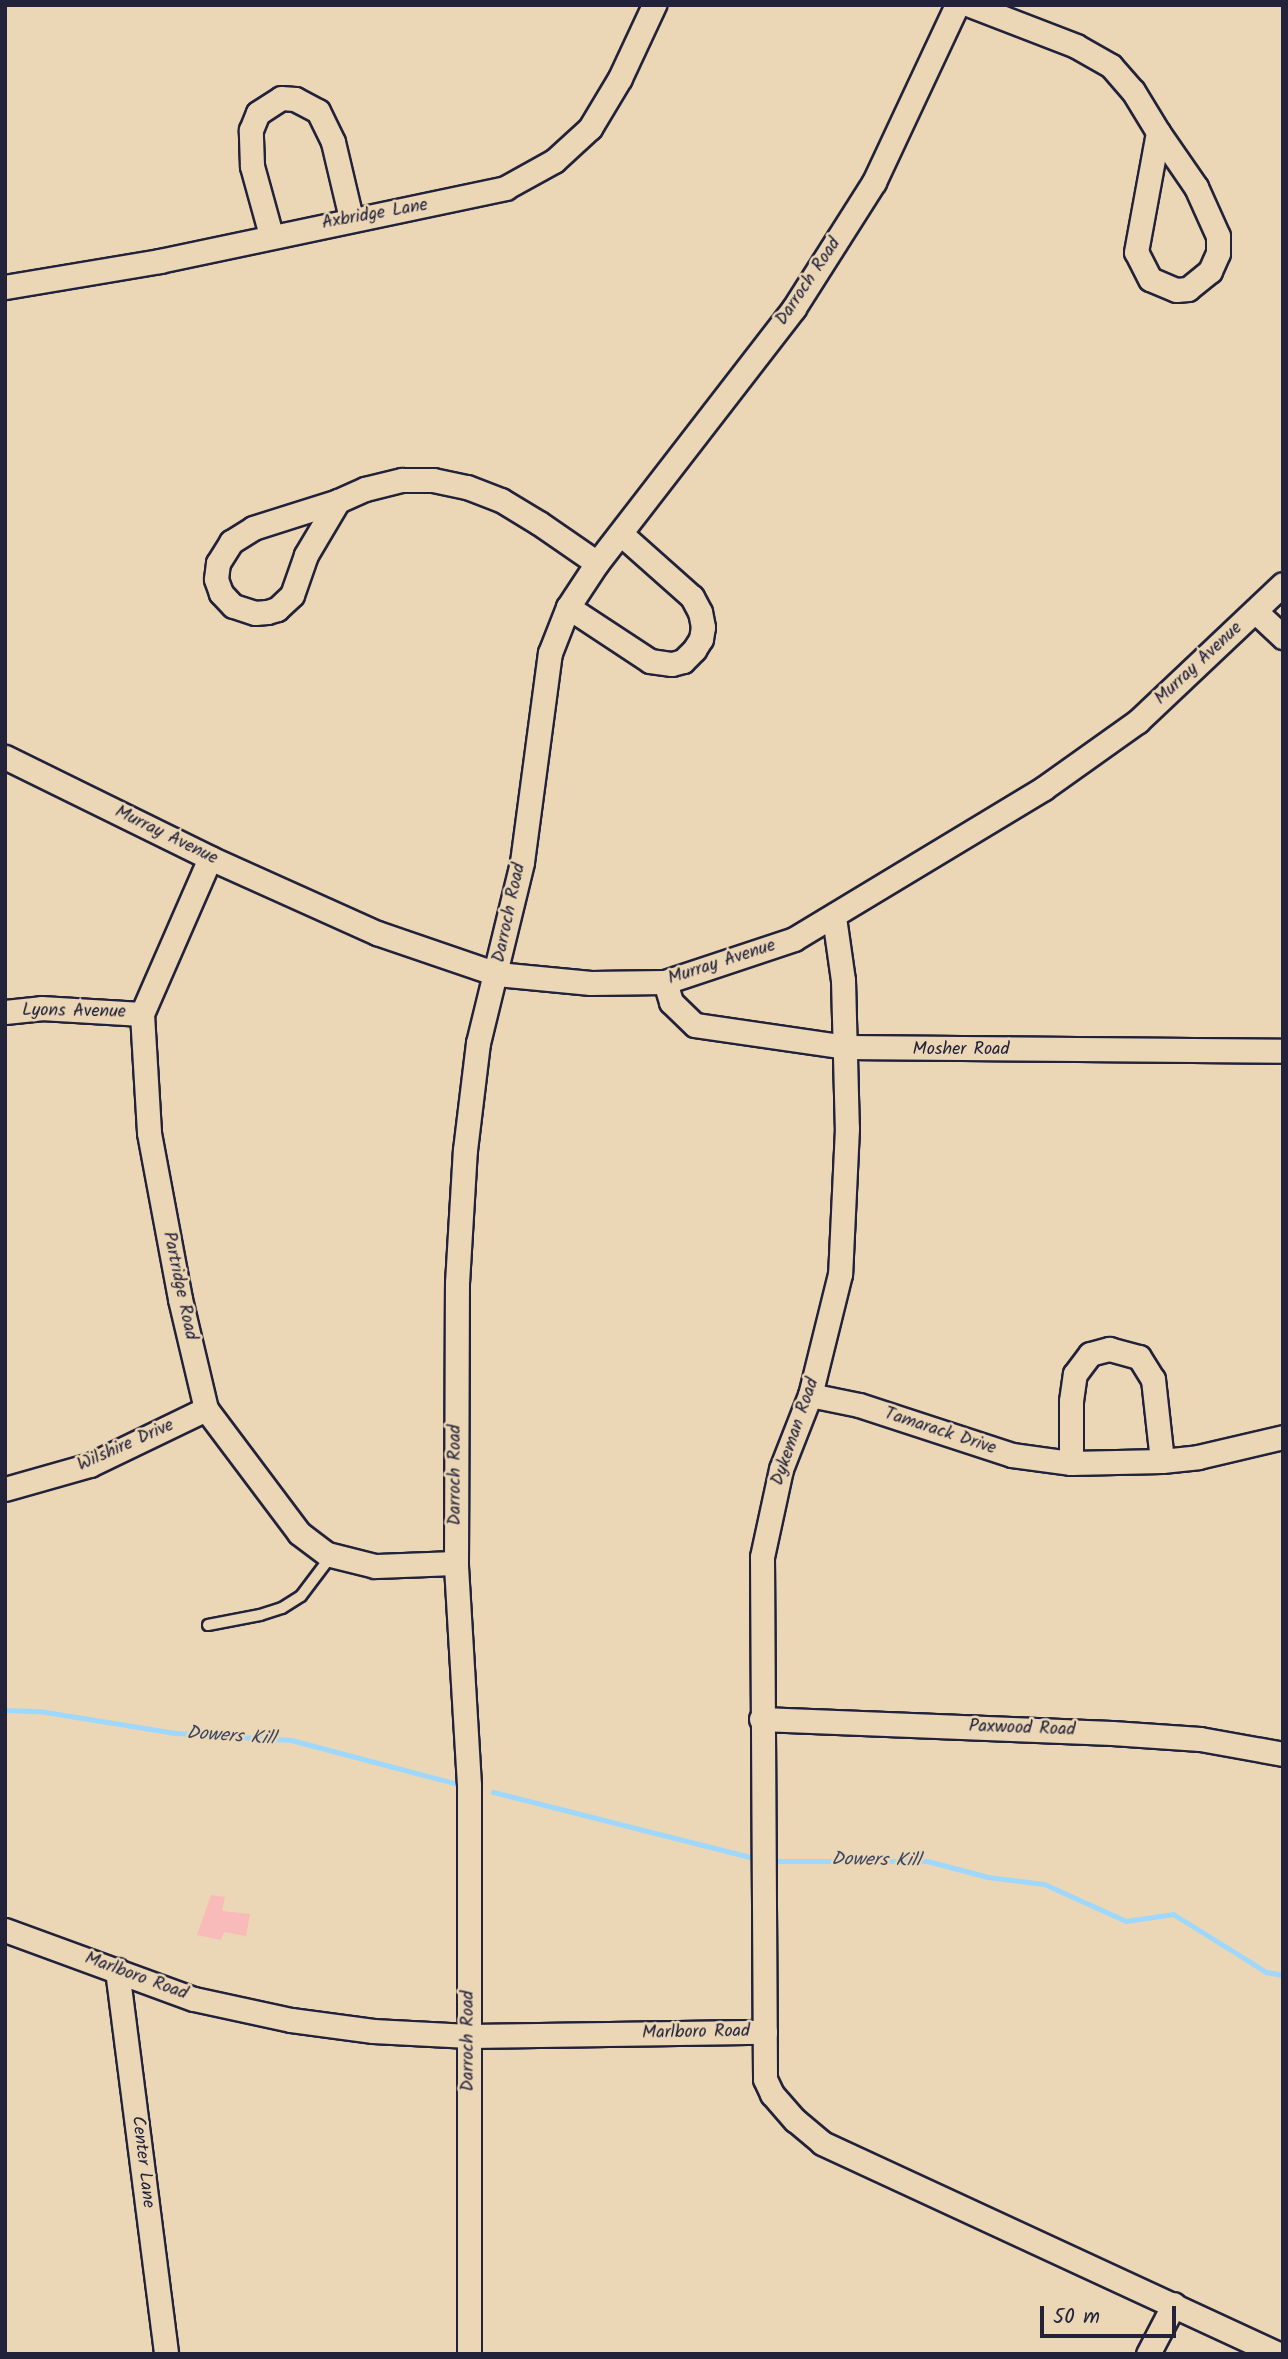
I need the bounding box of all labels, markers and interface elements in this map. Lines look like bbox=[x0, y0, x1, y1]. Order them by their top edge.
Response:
street label: Axbridge Lane bbox=[320, 195, 430, 235]
street label: Darroch Road bbox=[772, 234, 846, 330]
street label: Murray Avenue bbox=[1151, 618, 1247, 710]
street label: Murray Avenue bbox=[111, 802, 221, 870]
street label: Darroch Road bbox=[489, 861, 531, 965]
street label: Murray Avenue bbox=[665, 935, 779, 991]
street label: Lyons Avenue bbox=[22, 1000, 126, 1024]
street label: Mosher Road bbox=[912, 1039, 1010, 1061]
street label: Partridge Road bbox=[157, 1230, 201, 1342]
street label: Dykeman Road bbox=[768, 1375, 824, 1489]
street label: Tamarack Drive bbox=[881, 1404, 999, 1460]
street label: Wilshire Drive bbox=[74, 1415, 178, 1477]
street label: Darroch Road bbox=[445, 1424, 467, 1526]
street label: Paxwood Road bbox=[968, 1716, 1076, 1742]
water label: Dowers Kill bbox=[186, 1723, 276, 1751]
water label: Dowers Kill bbox=[831, 1849, 921, 1873]
street label: Marlboro Road bbox=[82, 1948, 190, 2006]
street label: Darroch Road bbox=[458, 1990, 480, 2092]
street label: Marlboro Road bbox=[642, 2021, 750, 2045]
street label: Center Lane bbox=[126, 2115, 158, 2209]
scale bar bbox=[1043, 2292, 1180, 2336]
text: 50 m bbox=[1053, 2301, 1100, 2334]

